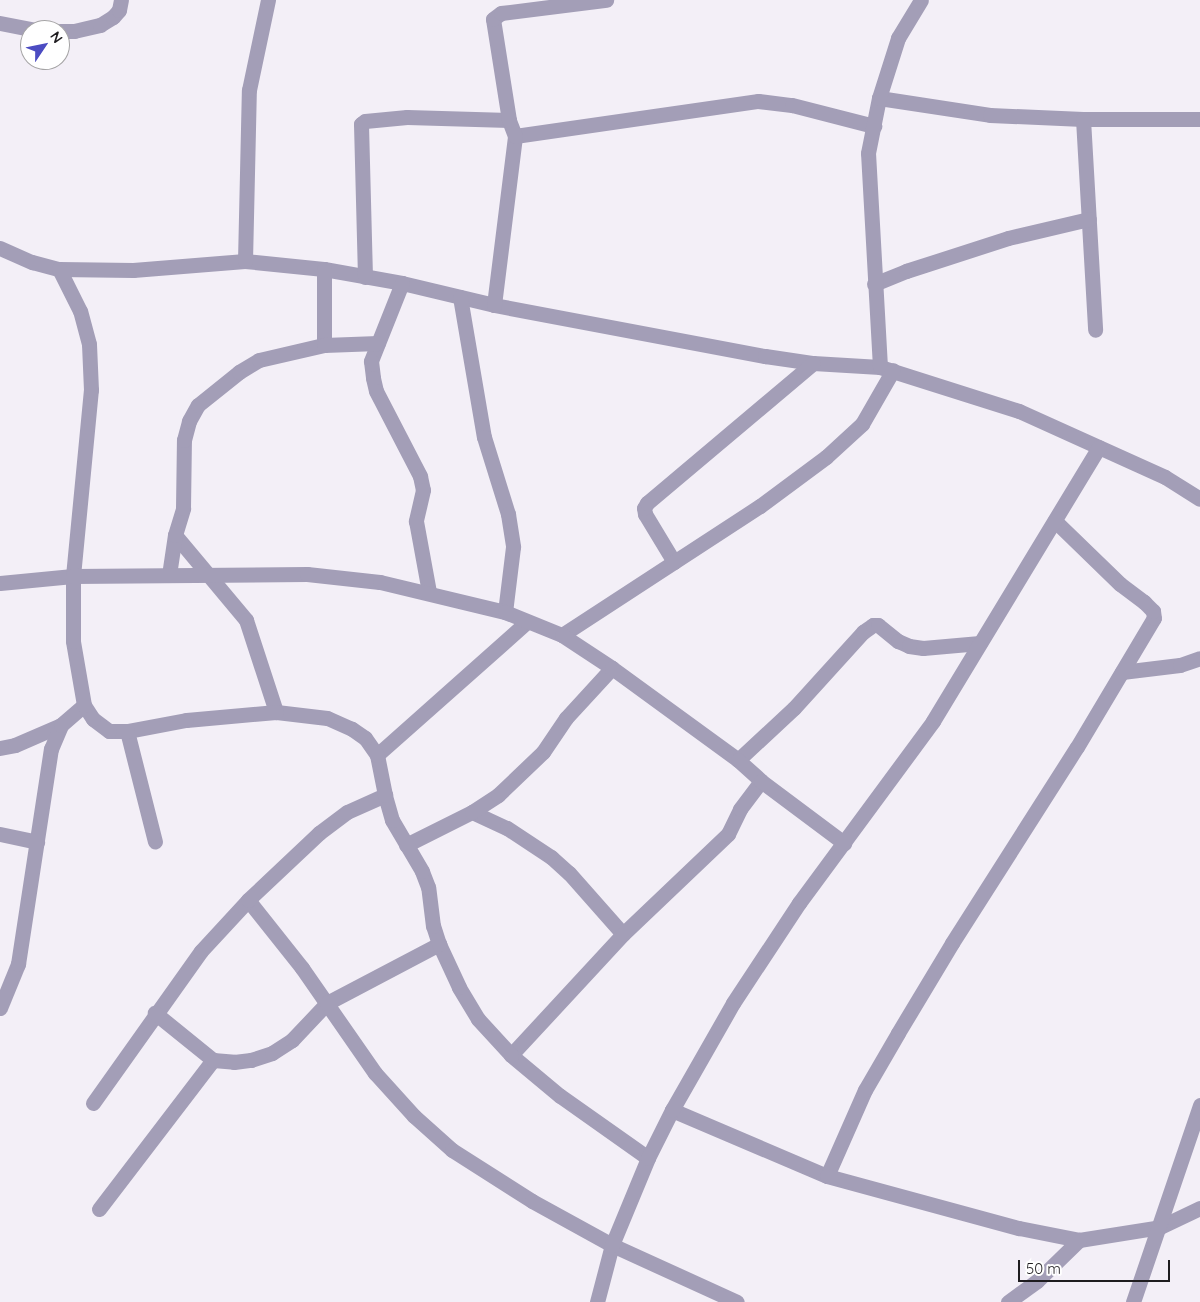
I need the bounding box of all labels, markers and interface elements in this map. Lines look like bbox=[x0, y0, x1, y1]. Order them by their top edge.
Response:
north arrow bbox=[20, 20, 70, 70]
text: N bbox=[46, 28, 67, 46]
scale bar bbox=[1020, 1250, 1172, 1282]
text: 50 m bbox=[1026, 1259, 1061, 1278]

